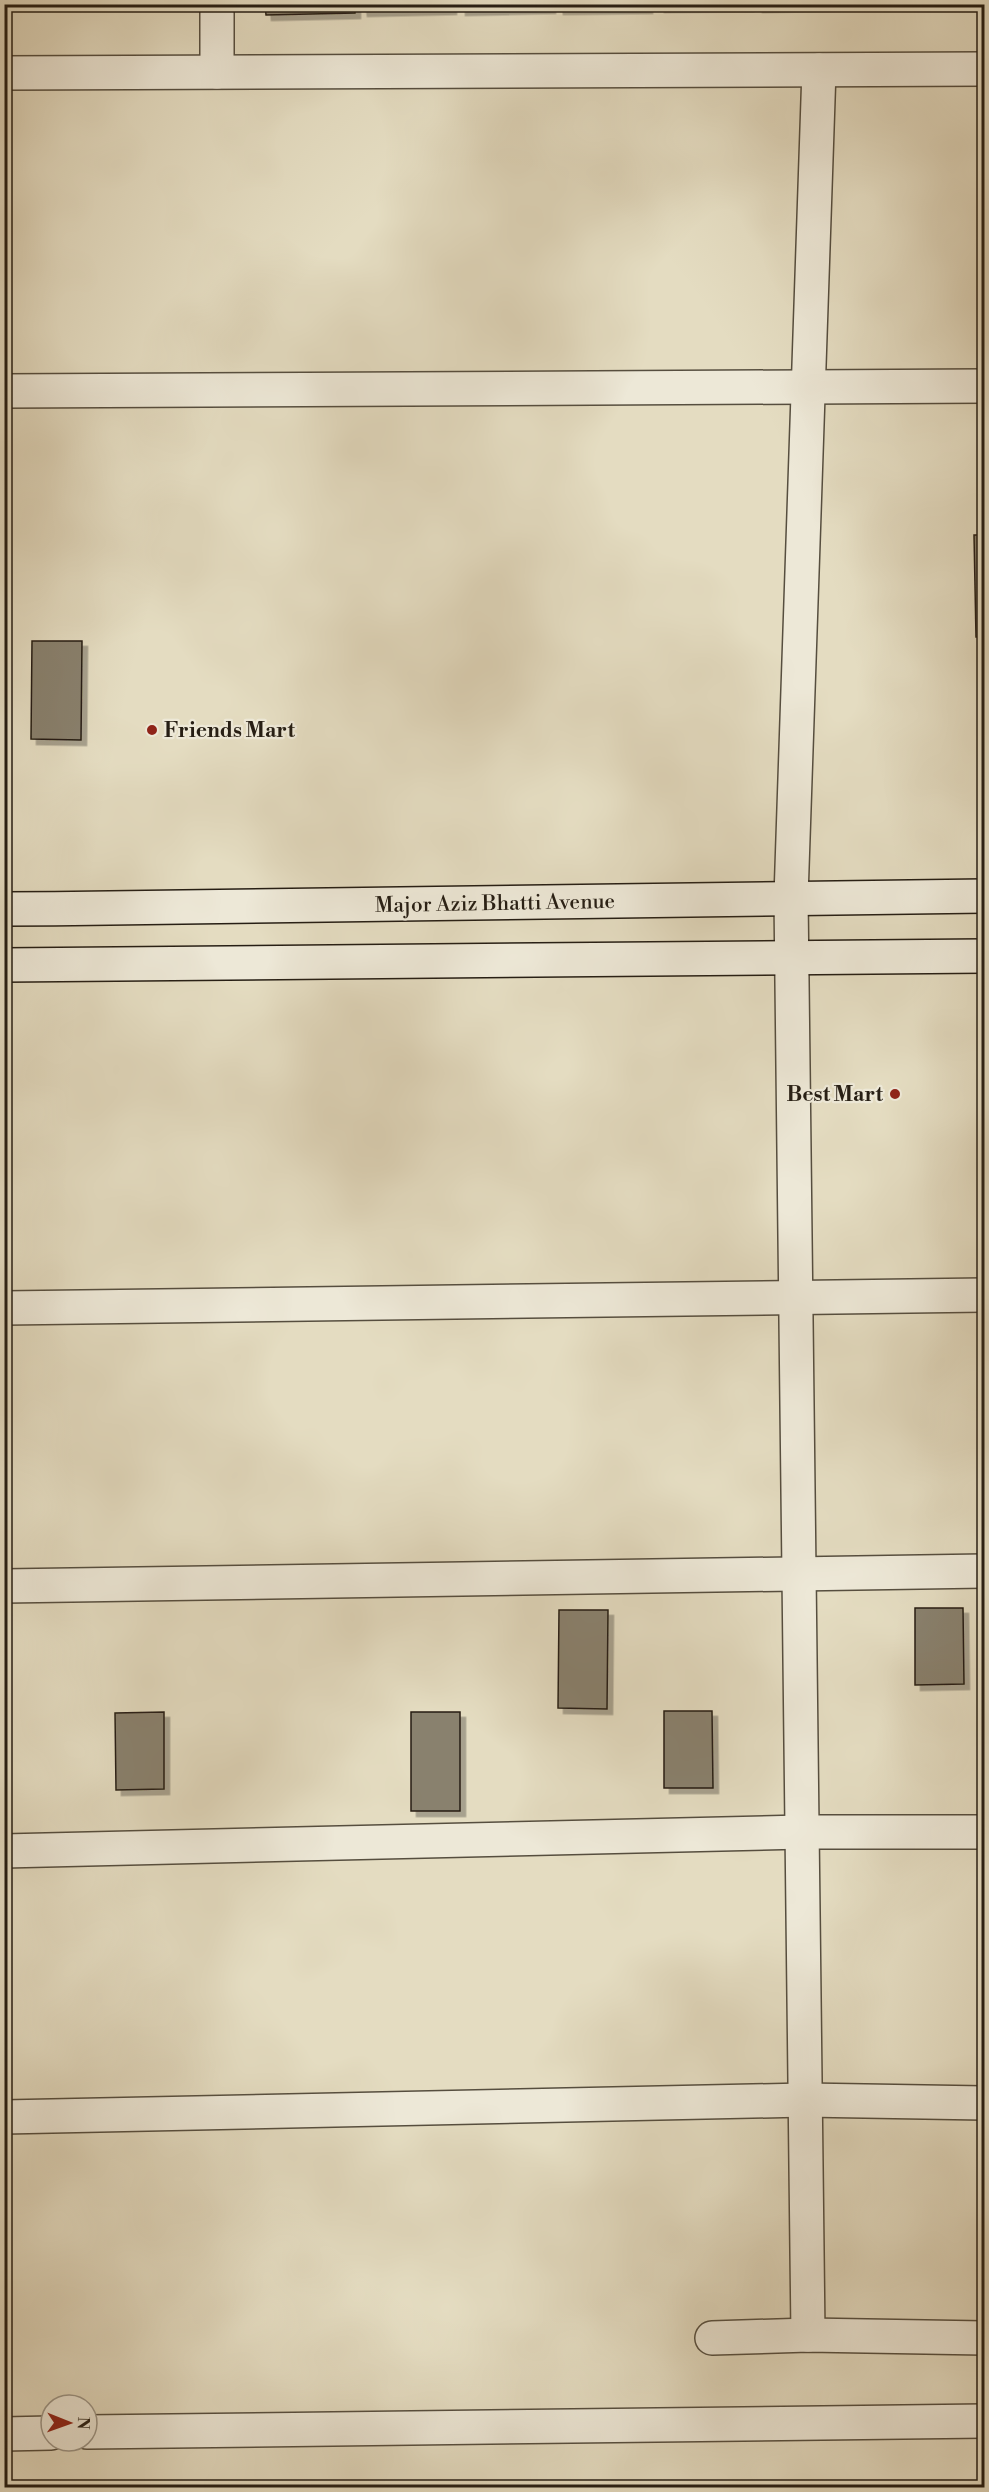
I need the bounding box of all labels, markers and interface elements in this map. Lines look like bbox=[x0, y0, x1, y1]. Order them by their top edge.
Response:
place label: Friends Mart bbox=[164, 718, 295, 744]
marker: Friends Mart bbox=[145, 723, 159, 737]
street label: Major Aziz Bhatti Avenue bbox=[375, 889, 615, 919]
place label: Best Mart bbox=[787, 1082, 884, 1108]
marker: Best Mart bbox=[888, 1087, 902, 1101]
north arrow bbox=[39, 2393, 99, 2453]
text: N bbox=[73, 2417, 93, 2430]

